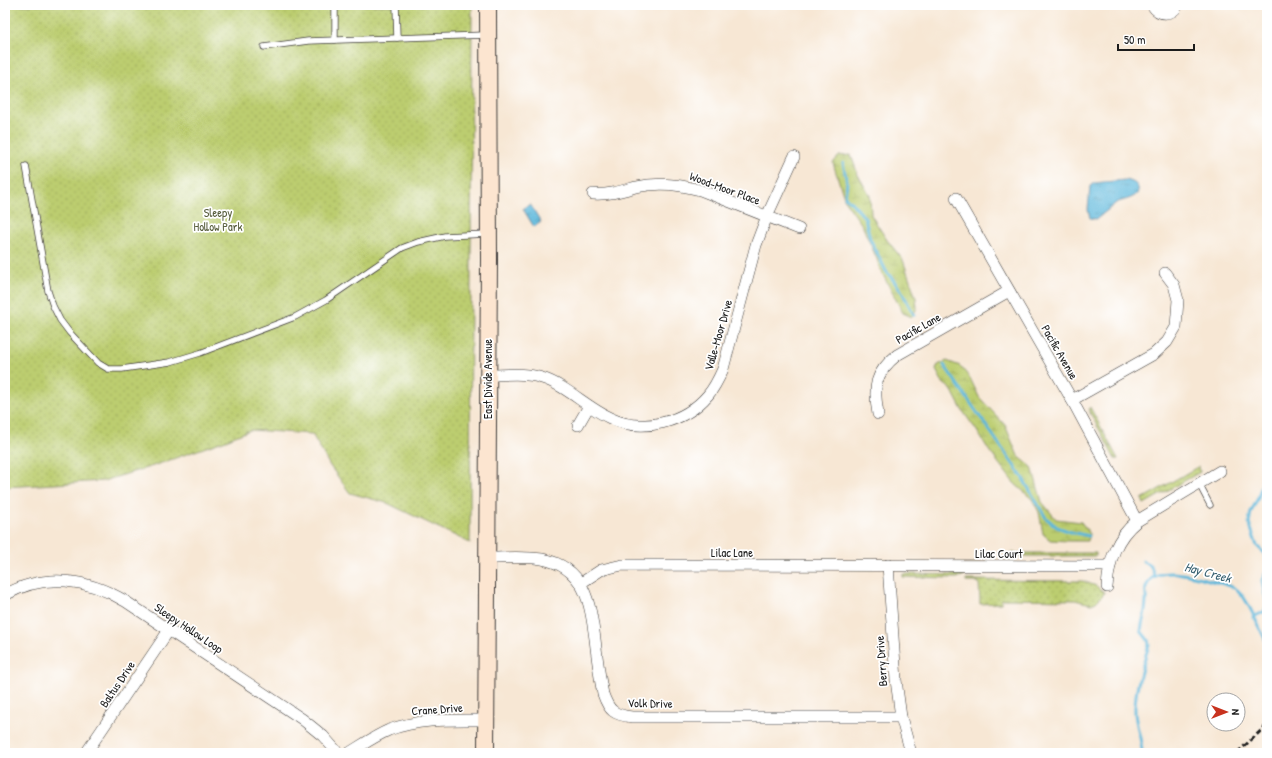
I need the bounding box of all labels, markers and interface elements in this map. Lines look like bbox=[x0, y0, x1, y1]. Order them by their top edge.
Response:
scale bar bbox=[1118, 26, 1194, 52]
text: 50 m bbox=[1124, 31, 1145, 48]
street label: Wood-Moor Place bbox=[687, 167, 763, 209]
park label: Sleepy Hollow Park bbox=[194, 204, 242, 235]
street label: Valle-Moor Drive bbox=[700, 297, 736, 372]
street label: Pacific Lane bbox=[892, 308, 944, 348]
street label: Pacific Avenue bbox=[1038, 322, 1083, 383]
street label: East Divide Avenue bbox=[479, 339, 496, 419]
street label: Lilac Lane bbox=[711, 544, 753, 561]
street label: Lilac Court bbox=[975, 545, 1024, 562]
water label: Hay Creek bbox=[1183, 557, 1235, 587]
street label: Sleepy Hollow Loop bbox=[151, 599, 227, 657]
street label: Berry Drive bbox=[871, 635, 891, 687]
street label: Baltus Drive bbox=[95, 657, 139, 711]
north arrow bbox=[1206, 692, 1246, 732]
street label: Volk Drive bbox=[627, 694, 673, 712]
street label: Crane Drive bbox=[411, 699, 463, 719]
text: N bbox=[1229, 709, 1243, 715]

